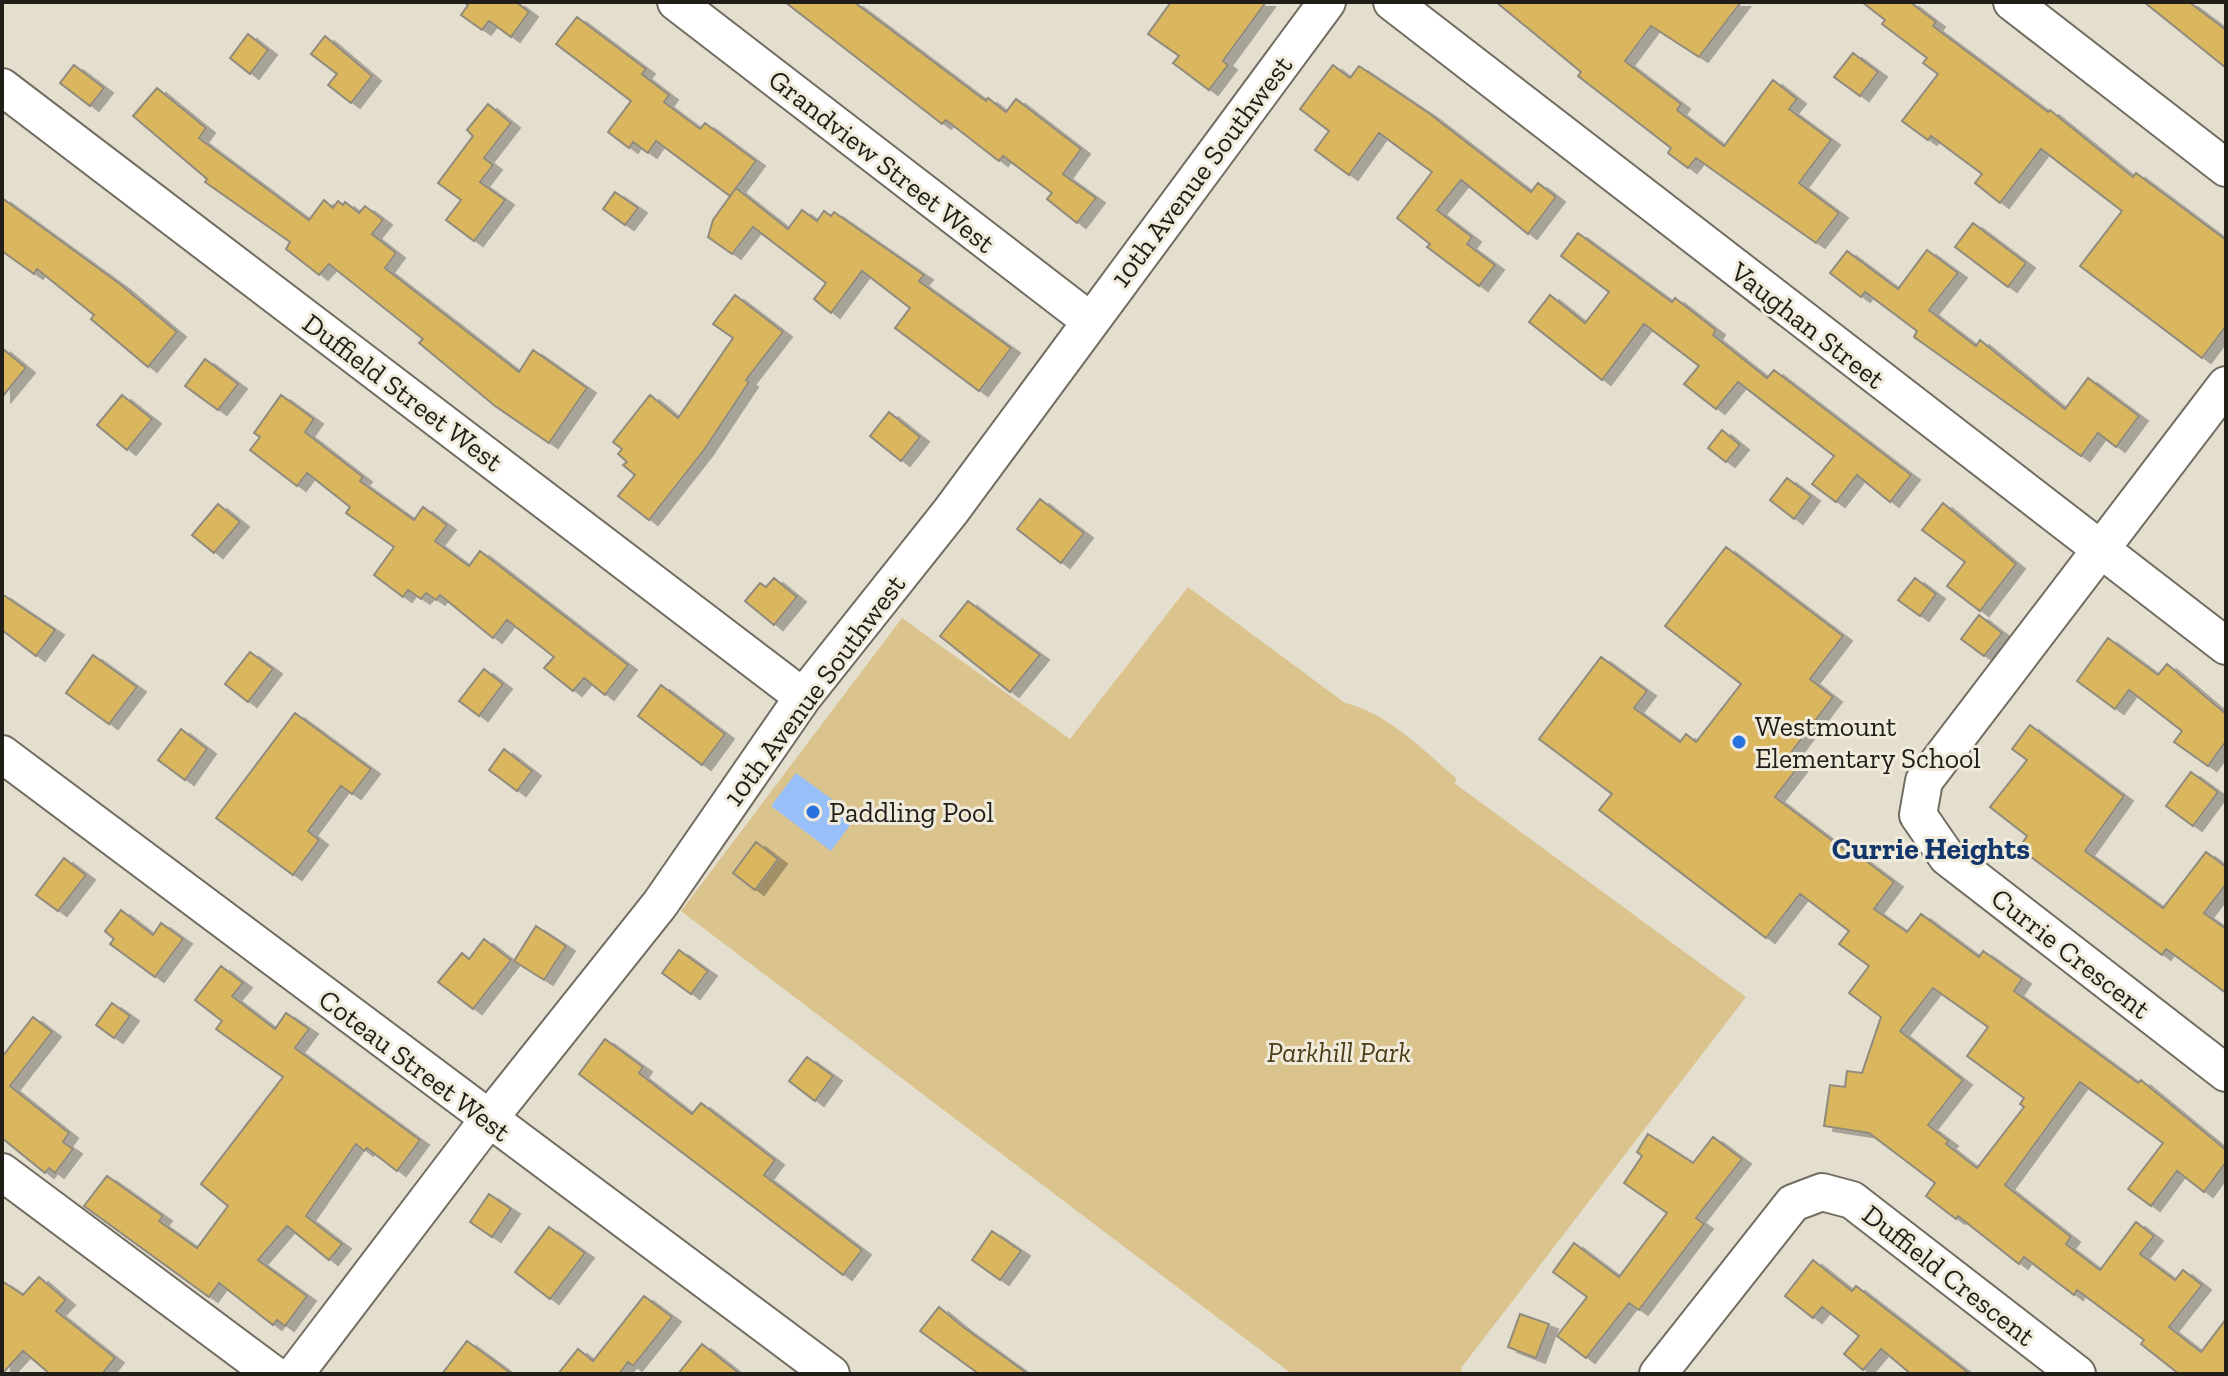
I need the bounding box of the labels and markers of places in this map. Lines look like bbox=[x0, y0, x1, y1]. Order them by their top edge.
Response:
place label: Westmount Elementary School bbox=[1755, 710, 1981, 775]
marker: Westmount Elementary School bbox=[1730, 733, 1748, 751]
place label: Paddling Pool bbox=[829, 796, 994, 829]
marker: Paddling Pool bbox=[804, 803, 822, 821]

